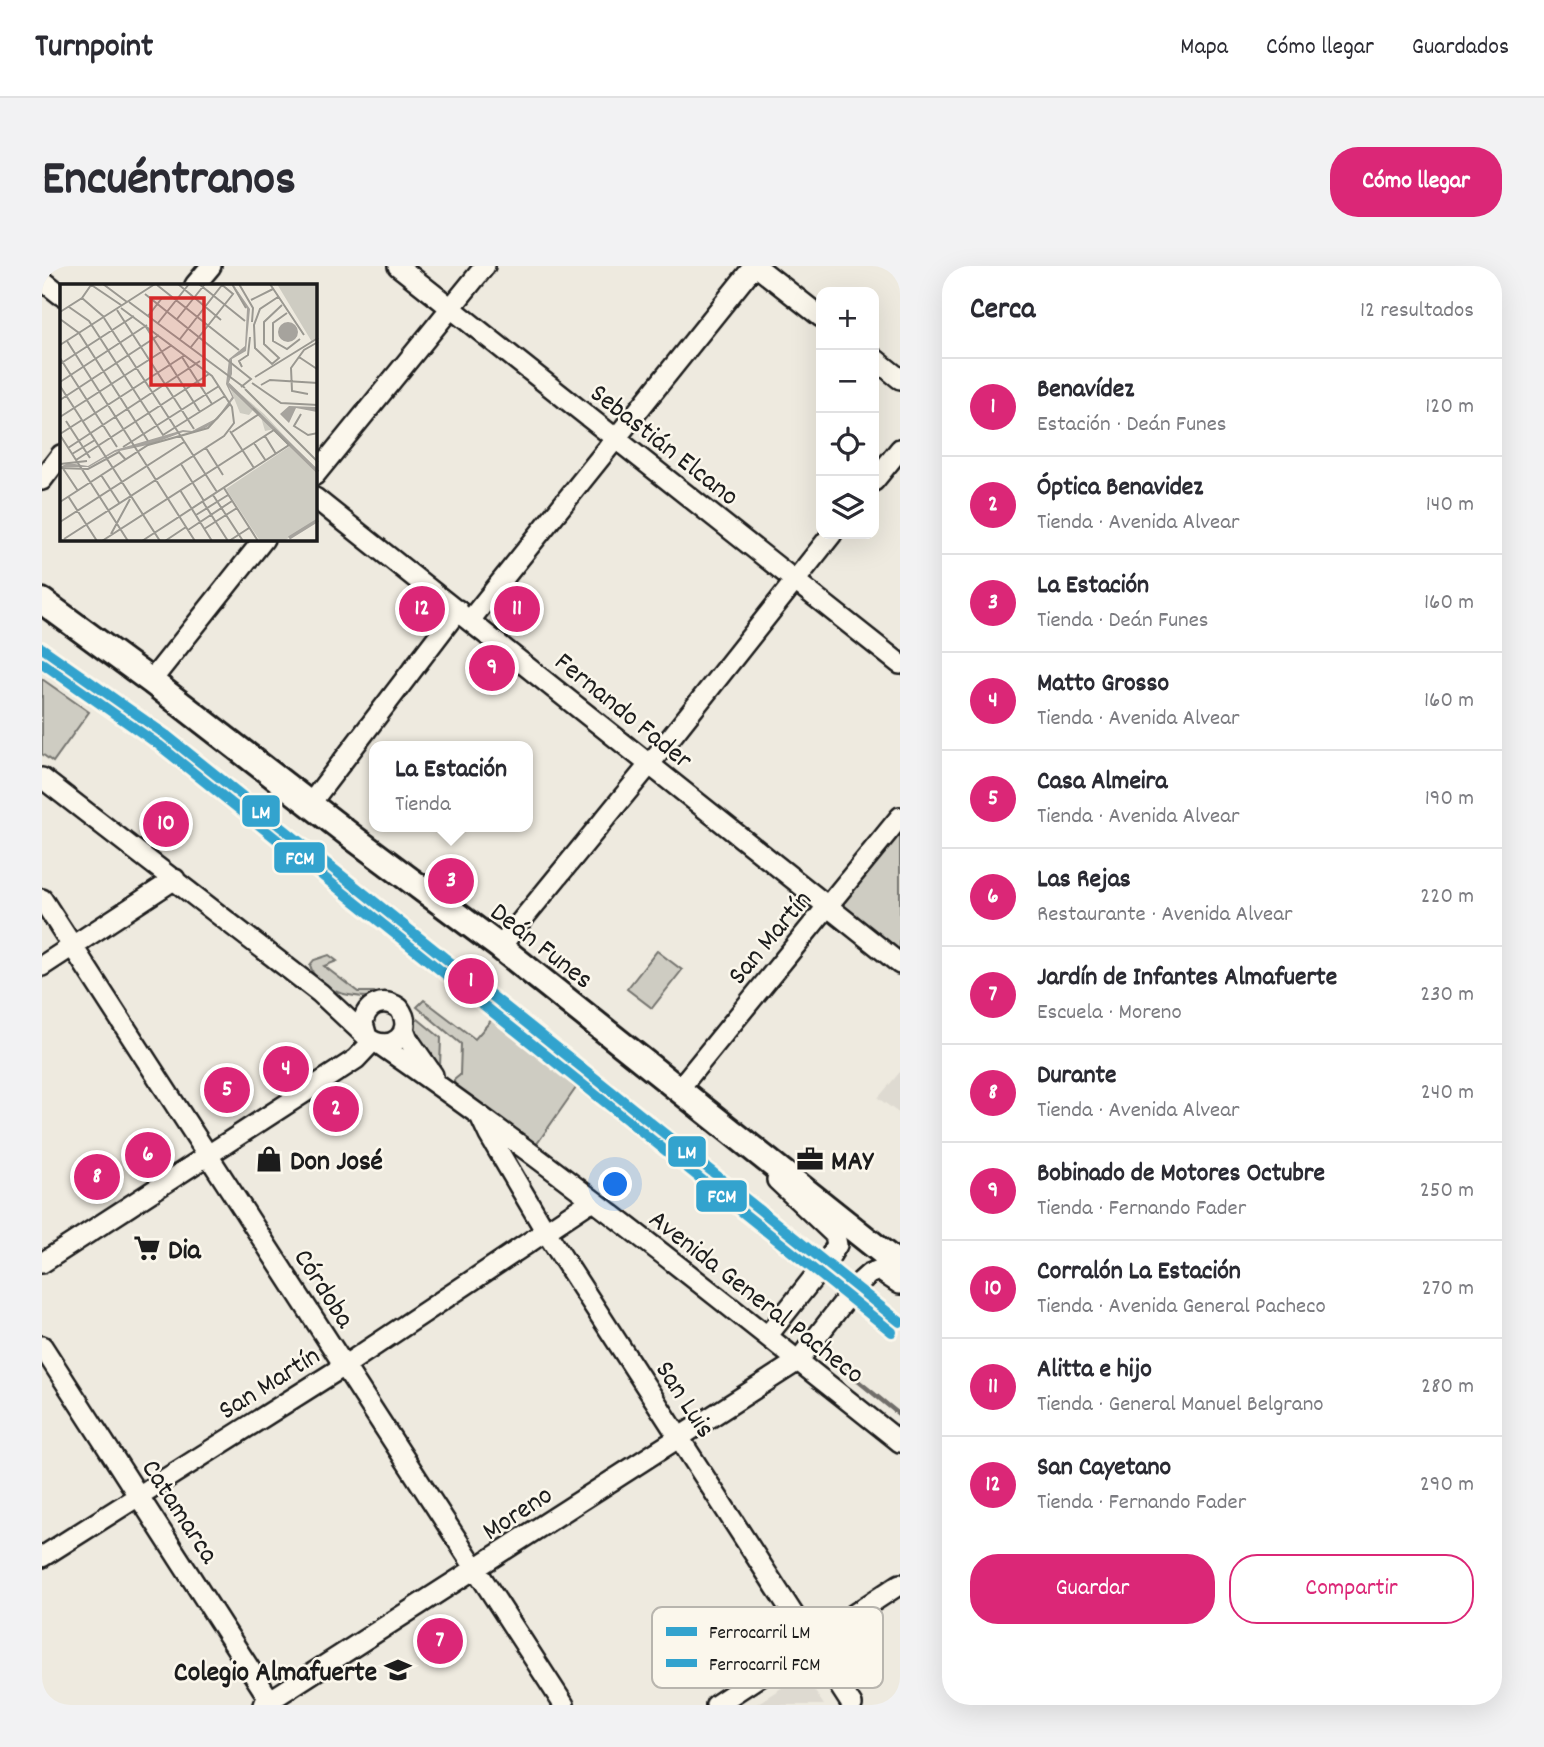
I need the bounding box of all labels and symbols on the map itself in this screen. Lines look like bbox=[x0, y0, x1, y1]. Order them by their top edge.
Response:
inset map bbox=[60, 284, 317, 541]
street label: Sebastián Elcano bbox=[580, 376, 746, 518]
pin: 12 bbox=[399, 583, 445, 635]
pin: 11 bbox=[494, 583, 540, 635]
pin: 9 bbox=[469, 642, 515, 694]
street label: Fernando Fader bbox=[544, 645, 700, 782]
line badge: LM bbox=[241, 794, 281, 828]
pin: 10 bbox=[143, 798, 189, 850]
text: LM bbox=[252, 801, 270, 828]
line badge: FCM bbox=[273, 841, 326, 874]
text: FCM bbox=[286, 847, 315, 874]
pin: 3 bbox=[428, 855, 474, 907]
street label: San Martín bbox=[720, 883, 824, 995]
street label: Deán Funes bbox=[480, 895, 600, 1001]
pin: 1 bbox=[448, 955, 494, 1007]
pin: 4 bbox=[263, 1043, 309, 1095]
pin: 5 bbox=[204, 1064, 250, 1116]
pin: 2 bbox=[313, 1083, 359, 1135]
pin: 6 bbox=[125, 1129, 171, 1181]
line badge: LM bbox=[667, 1135, 707, 1168]
text: LM bbox=[678, 1141, 696, 1168]
shop icon: Don José bbox=[254, 1144, 284, 1174]
place label: Don José bbox=[290, 1144, 383, 1184]
office icon: MAY bbox=[795, 1144, 825, 1174]
place label: MAY bbox=[831, 1144, 875, 1184]
pin: 8 bbox=[74, 1151, 120, 1203]
your location bbox=[598, 1167, 632, 1201]
line badge: FCM bbox=[695, 1179, 748, 1213]
text: FCM bbox=[708, 1185, 737, 1212]
street label: Avenida General Pacheco bbox=[638, 1202, 871, 1396]
supermarket icon: Dia bbox=[132, 1233, 162, 1263]
place label: Dia bbox=[168, 1233, 202, 1273]
street label: Córdoba bbox=[281, 1242, 363, 1338]
street label: San Martín bbox=[212, 1338, 329, 1432]
street label: San Luis bbox=[643, 1354, 723, 1447]
street label: Catamarca bbox=[129, 1453, 227, 1574]
street label: Moreno bbox=[476, 1477, 562, 1553]
legend bbox=[652, 1607, 883, 1688]
pin: 7 bbox=[417, 1615, 463, 1667]
text: Ferrocarril LM bbox=[709, 1621, 810, 1648]
text: Ferrocarril FCM bbox=[709, 1653, 820, 1680]
place label: Colegio Almafuerte bbox=[174, 1655, 377, 1695]
school or university icon: Colegio Almafuerte bbox=[383, 1655, 413, 1685]

